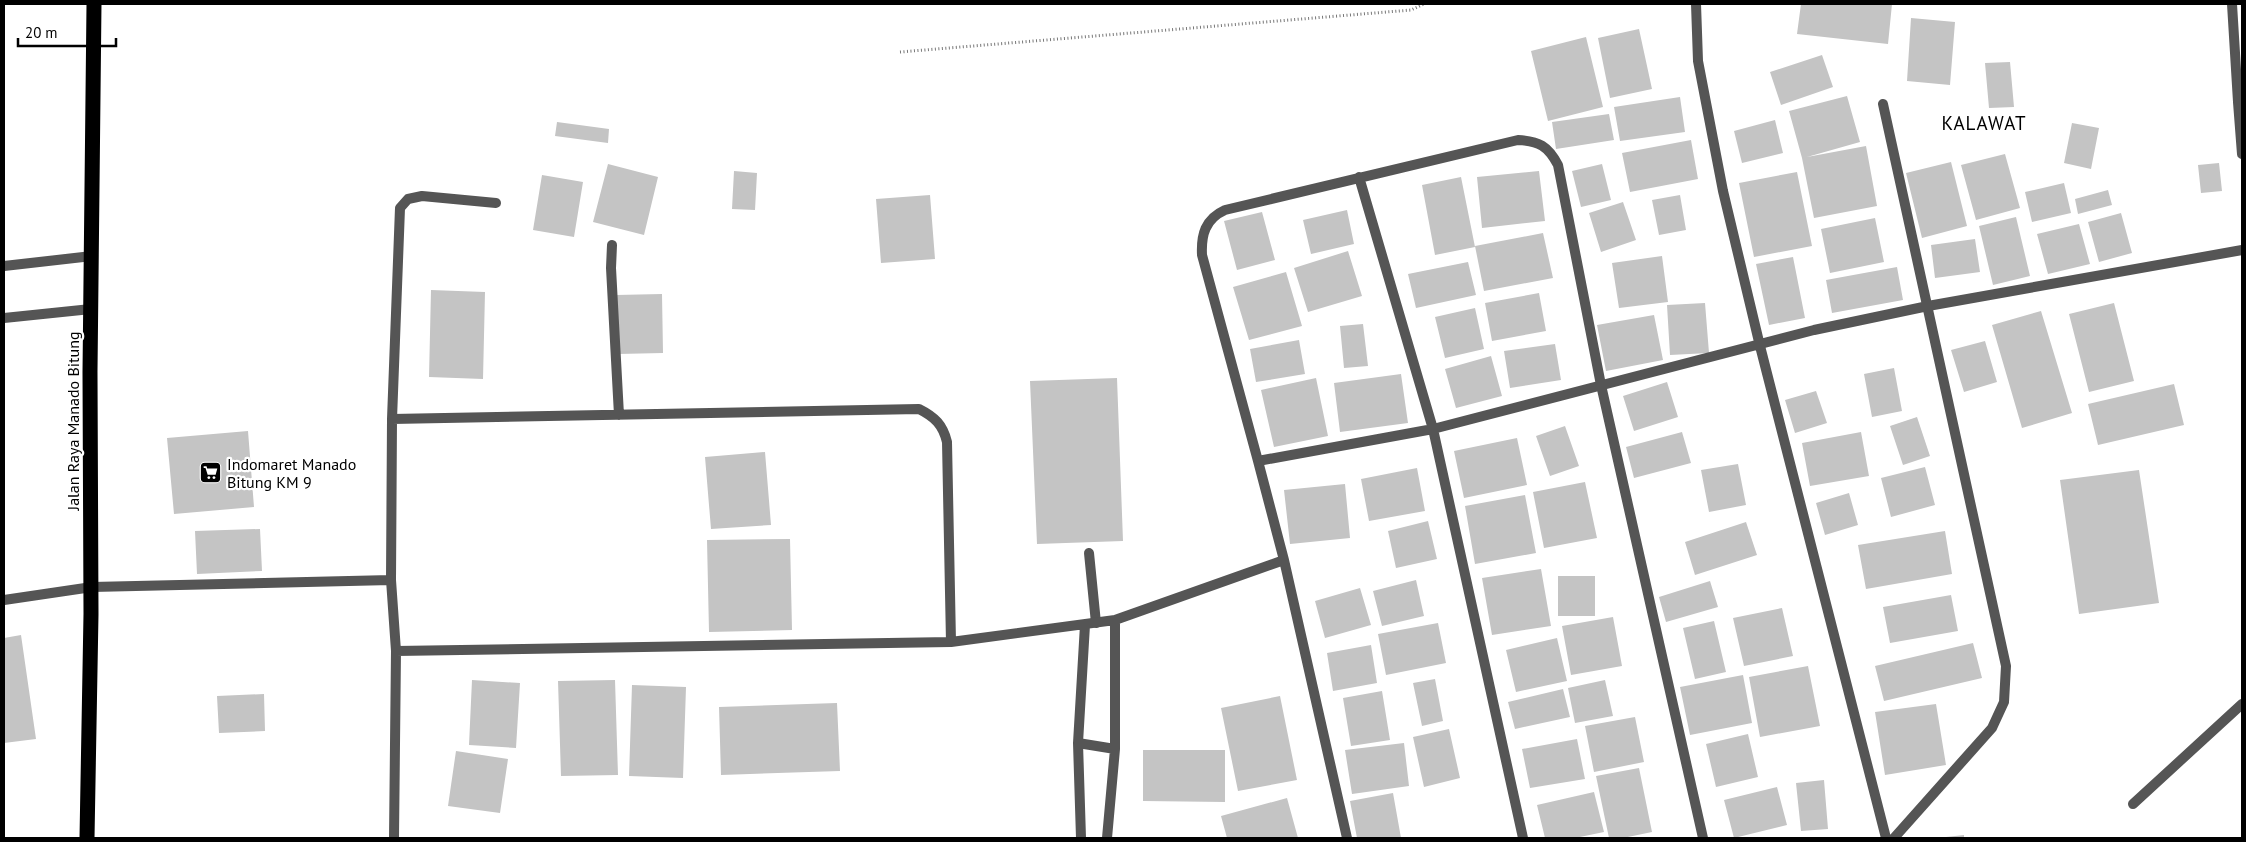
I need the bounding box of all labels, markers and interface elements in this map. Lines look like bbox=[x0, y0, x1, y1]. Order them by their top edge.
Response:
scale bar bbox=[18, 15, 115, 47]
text: 20 m bbox=[25, 23, 58, 42]
district label: KALAWAT bbox=[1941, 111, 2027, 135]
street label: Jalan Raya Manado Bitung bbox=[63, 332, 83, 511]
place label: Indomaret Manado Bitung KM 9 bbox=[227, 454, 356, 492]
supermarket icon: Indomaret Manado Bitung KM 9 bbox=[199, 461, 223, 485]

